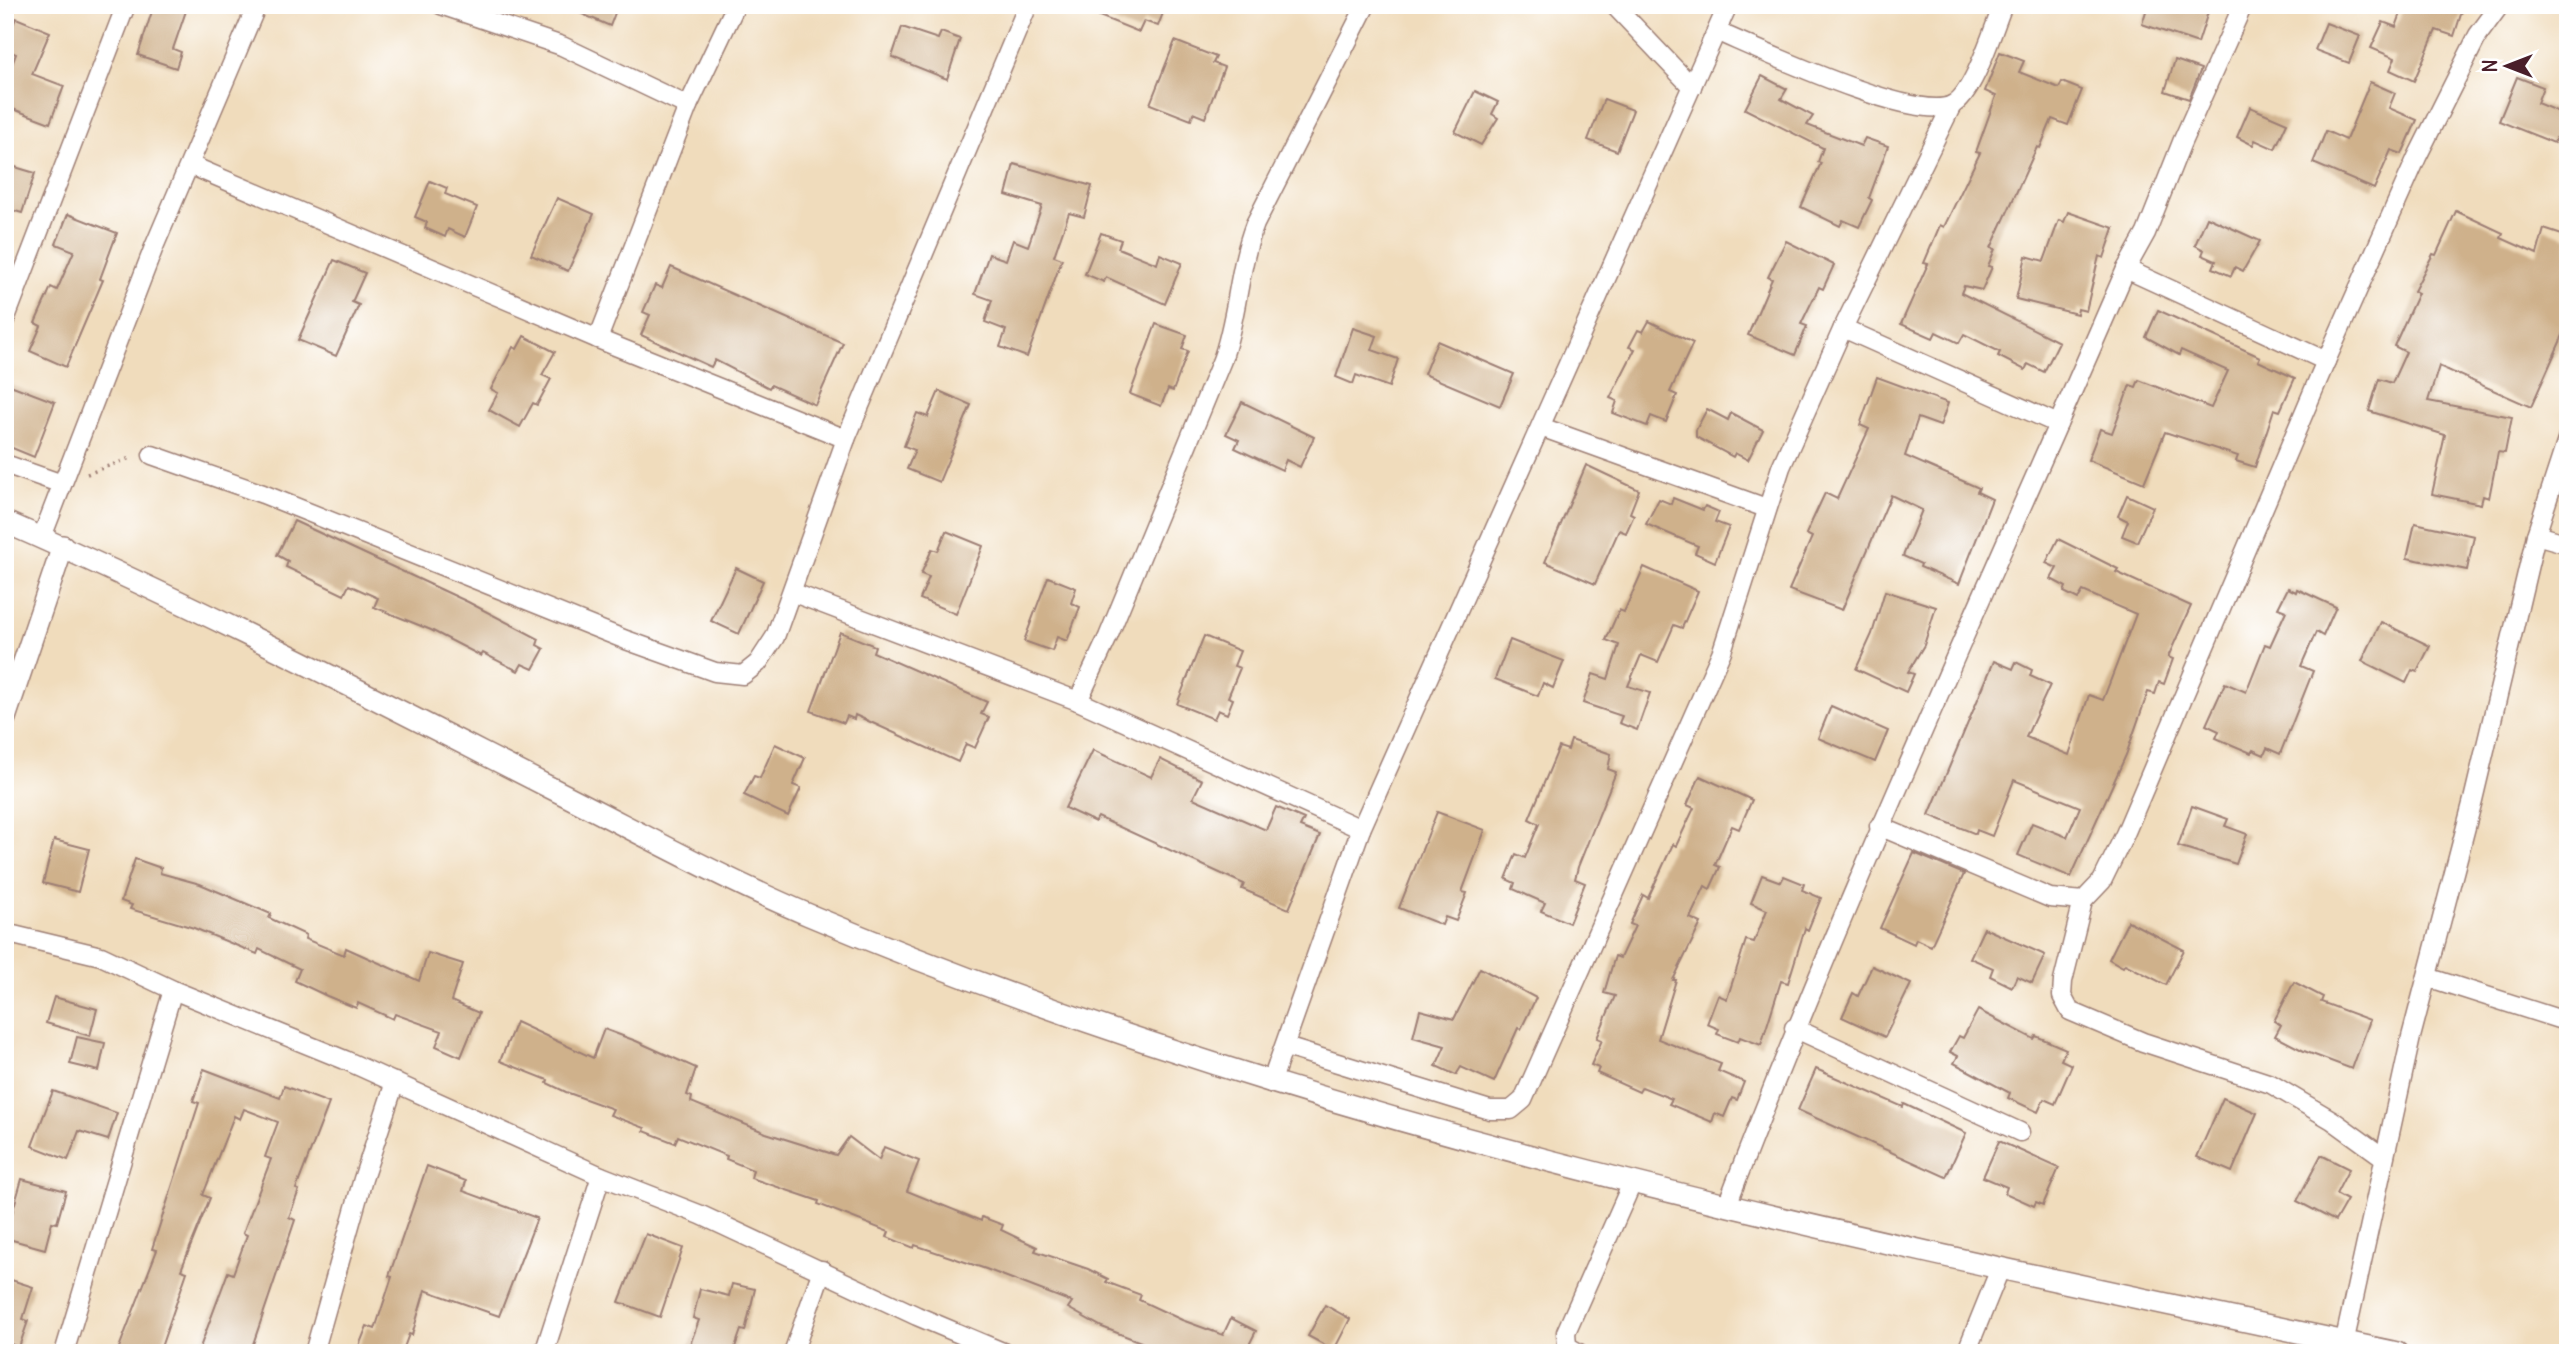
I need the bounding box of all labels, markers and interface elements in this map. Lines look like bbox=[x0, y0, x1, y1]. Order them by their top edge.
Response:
north arrow bbox=[2472, 32, 2542, 102]
text: N bbox=[2478, 59, 2502, 73]

